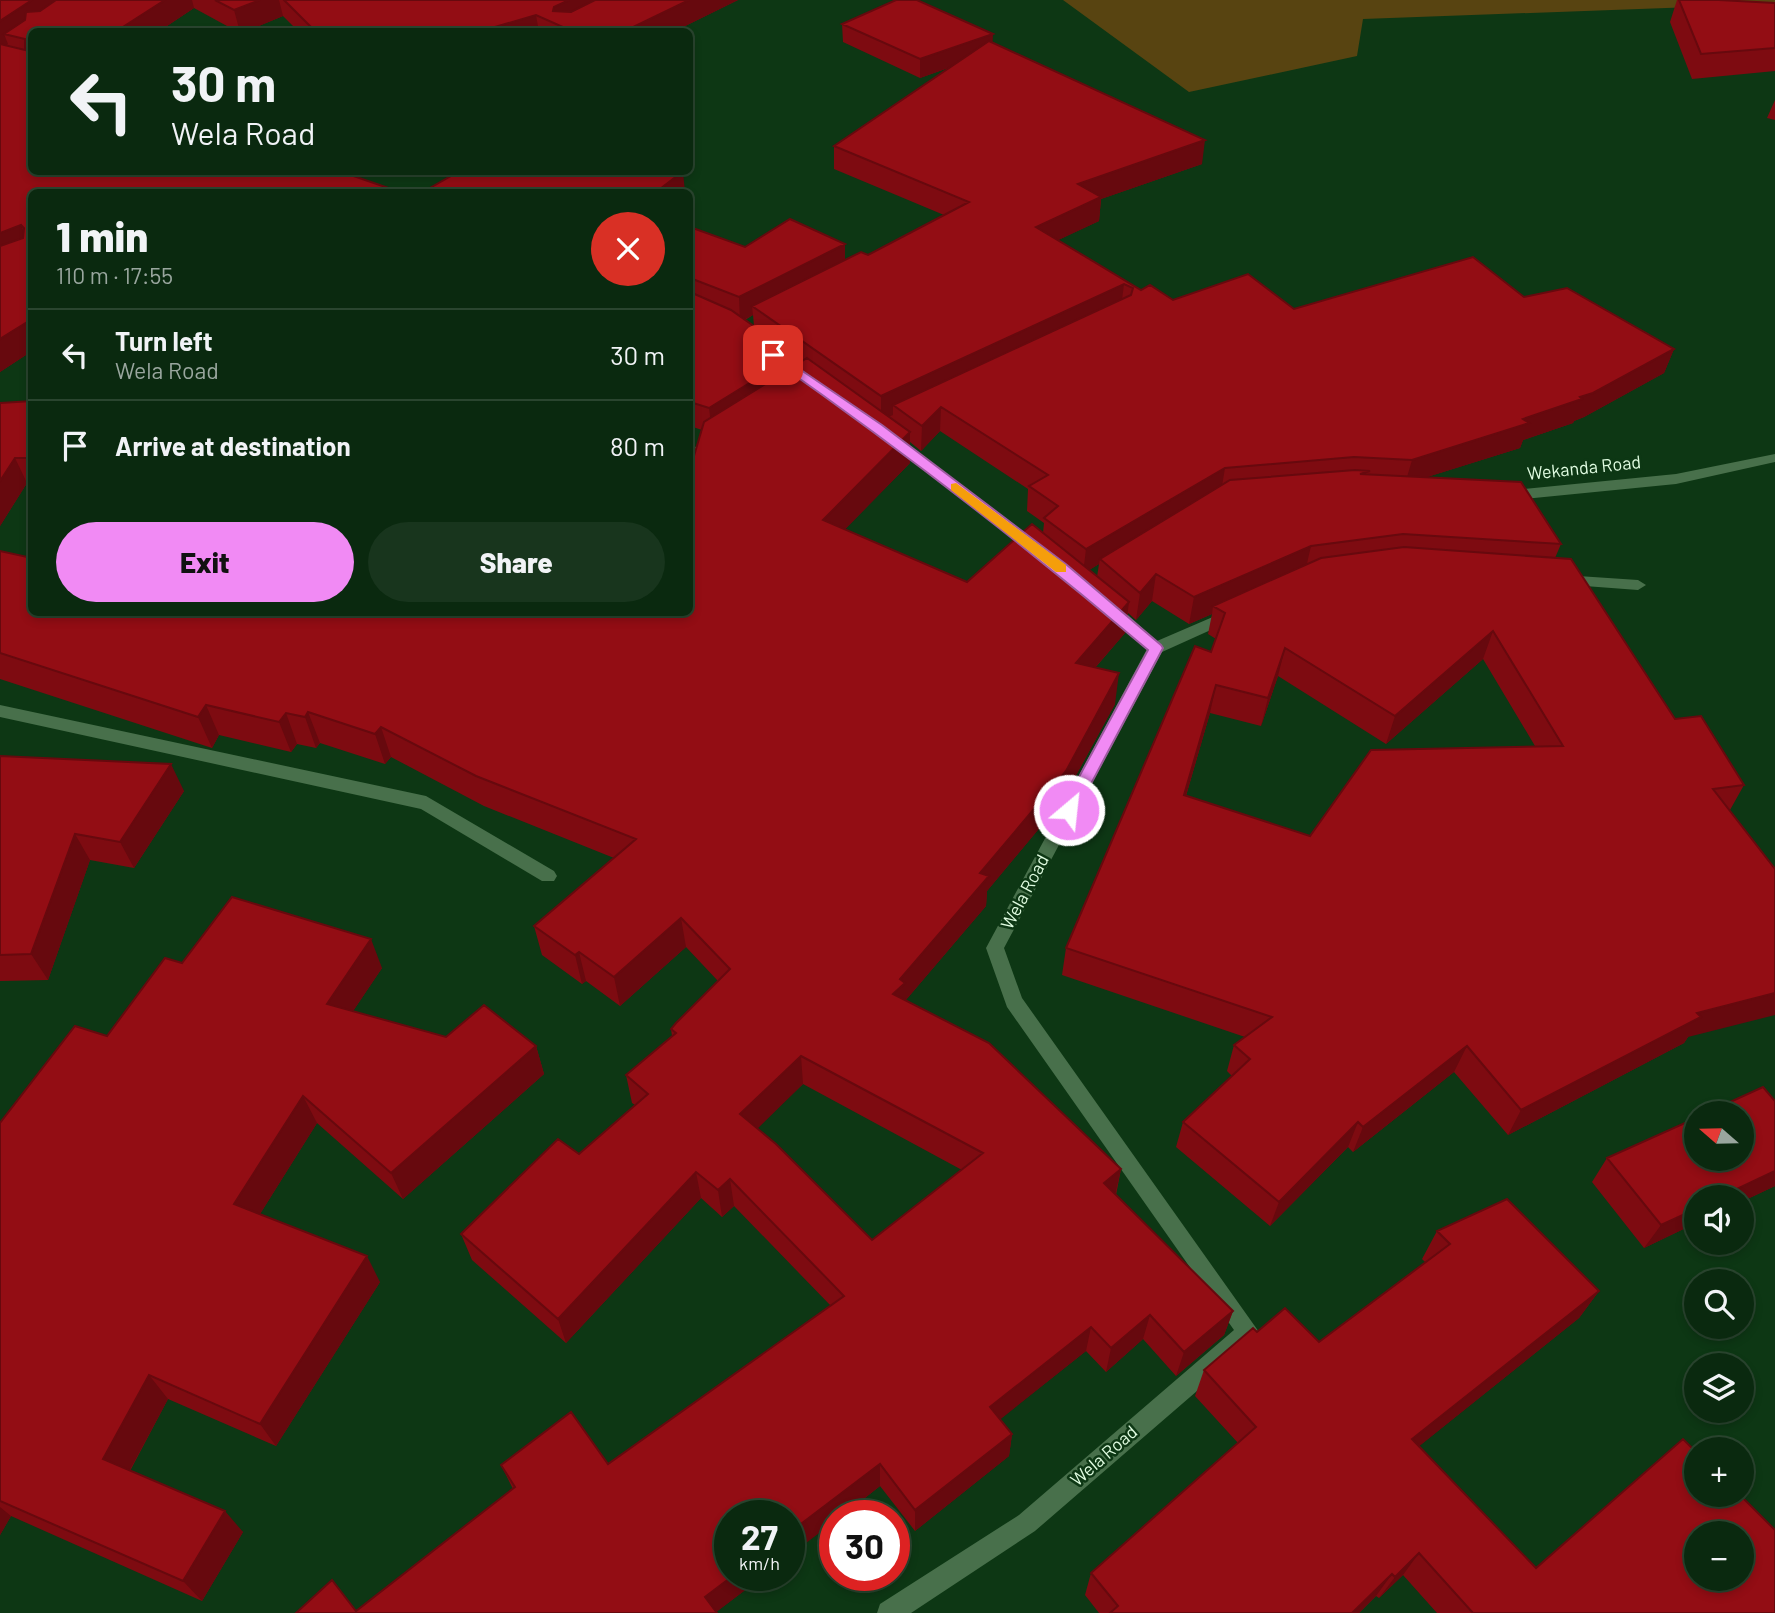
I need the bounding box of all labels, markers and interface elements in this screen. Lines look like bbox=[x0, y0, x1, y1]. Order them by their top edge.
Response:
text: 30 m bbox=[171, 53, 276, 112]
icon: left bbox=[56, 56, 147, 147]
text: Wela Road bbox=[171, 113, 315, 151]
text: 1 min bbox=[56, 210, 148, 260]
button: close bbox=[591, 212, 665, 286]
text: 110 m · 17:55 bbox=[56, 261, 173, 289]
text: Turn left bbox=[115, 325, 213, 356]
pin bbox=[743, 325, 803, 385]
icon: left bbox=[56, 336, 94, 374]
icon: arrive bbox=[754, 336, 792, 374]
text: 30 m bbox=[610, 339, 665, 370]
text: Wela Road bbox=[115, 356, 219, 384]
icon: arrive bbox=[56, 427, 94, 465]
text: Arrive at destination bbox=[115, 430, 351, 461]
text: 80 m bbox=[610, 430, 665, 461]
street label: Wekanda Road bbox=[1526, 450, 1642, 484]
button: Exit bbox=[56, 522, 354, 602]
button: Share bbox=[368, 522, 665, 602]
position arrow bbox=[1032, 773, 1106, 847]
street label: Wela Road bbox=[995, 850, 1053, 933]
north arrow bbox=[1684, 1101, 1754, 1171]
map controls bbox=[1684, 1101, 1754, 1591]
button: sound bbox=[1684, 1185, 1754, 1255]
button: search bbox=[1684, 1269, 1754, 1339]
button: layers bbox=[1684, 1353, 1754, 1423]
street label: Wela Road bbox=[1065, 1420, 1141, 1490]
button: + bbox=[1684, 1437, 1754, 1507]
speed limit sign: 30 bbox=[819, 1500, 910, 1591]
text: 27 bbox=[741, 1515, 778, 1557]
button: − bbox=[1684, 1521, 1754, 1591]
text: km/h bbox=[739, 1552, 780, 1574]

